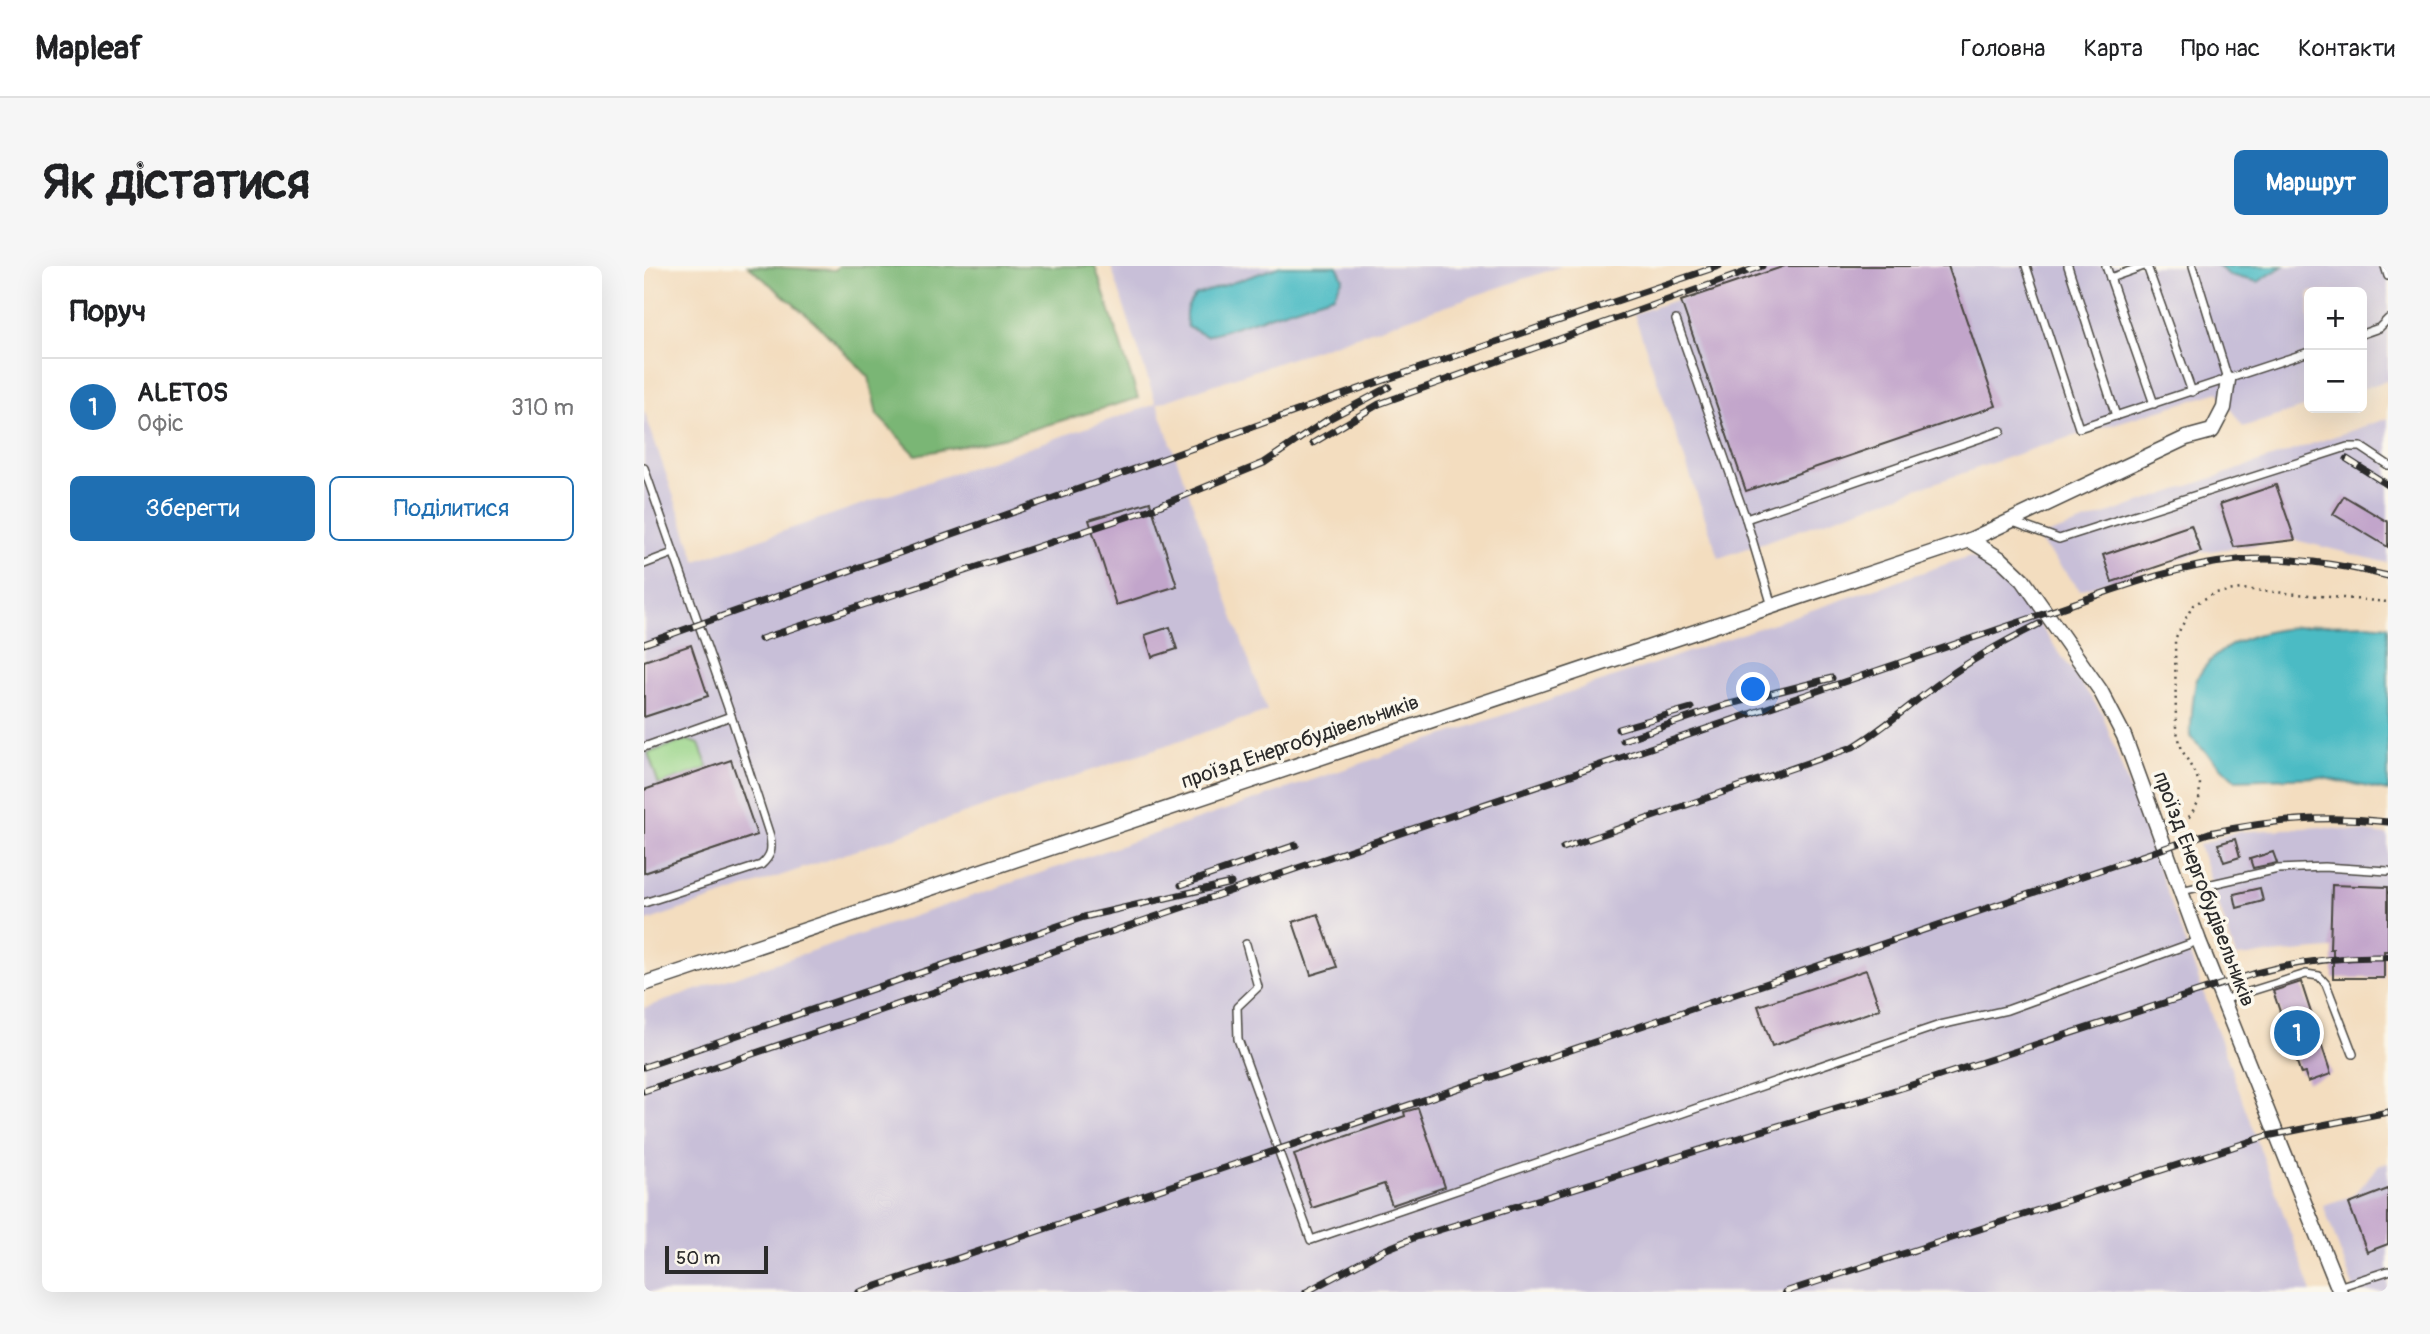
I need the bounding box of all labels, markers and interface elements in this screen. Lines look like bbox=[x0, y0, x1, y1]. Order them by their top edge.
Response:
text: Mapleaf bbox=[35, 28, 143, 69]
text: Головна bbox=[1961, 34, 2045, 63]
text: Карта bbox=[2083, 34, 2143, 63]
text: Про нас bbox=[2181, 34, 2260, 63]
text: Контакти bbox=[2298, 34, 2395, 63]
button: Маршрут bbox=[2234, 150, 2388, 215]
text: Як дістатися bbox=[42, 152, 310, 213]
map controls bbox=[2304, 287, 2367, 413]
button: + bbox=[2304, 287, 2367, 350]
text: Поруч bbox=[70, 293, 146, 330]
button: − bbox=[2304, 350, 2367, 413]
text: ALETOS bbox=[137, 377, 228, 409]
text: 1 bbox=[89, 393, 98, 422]
text: 310 m bbox=[511, 393, 574, 422]
text: Офіс bbox=[137, 409, 184, 438]
button: Зберегти bbox=[70, 476, 315, 541]
button: Поділитися bbox=[329, 476, 574, 541]
your location bbox=[1736, 672, 1770, 706]
street label: проїзд Енергобудівельників bbox=[1177, 689, 1423, 795]
street label: проїзд Енергобудівельників bbox=[2147, 768, 2261, 1010]
pin: 1 bbox=[2274, 1007, 2320, 1059]
scale bar bbox=[665, 1243, 768, 1275]
text: 50 m bbox=[676, 1246, 720, 1270]

